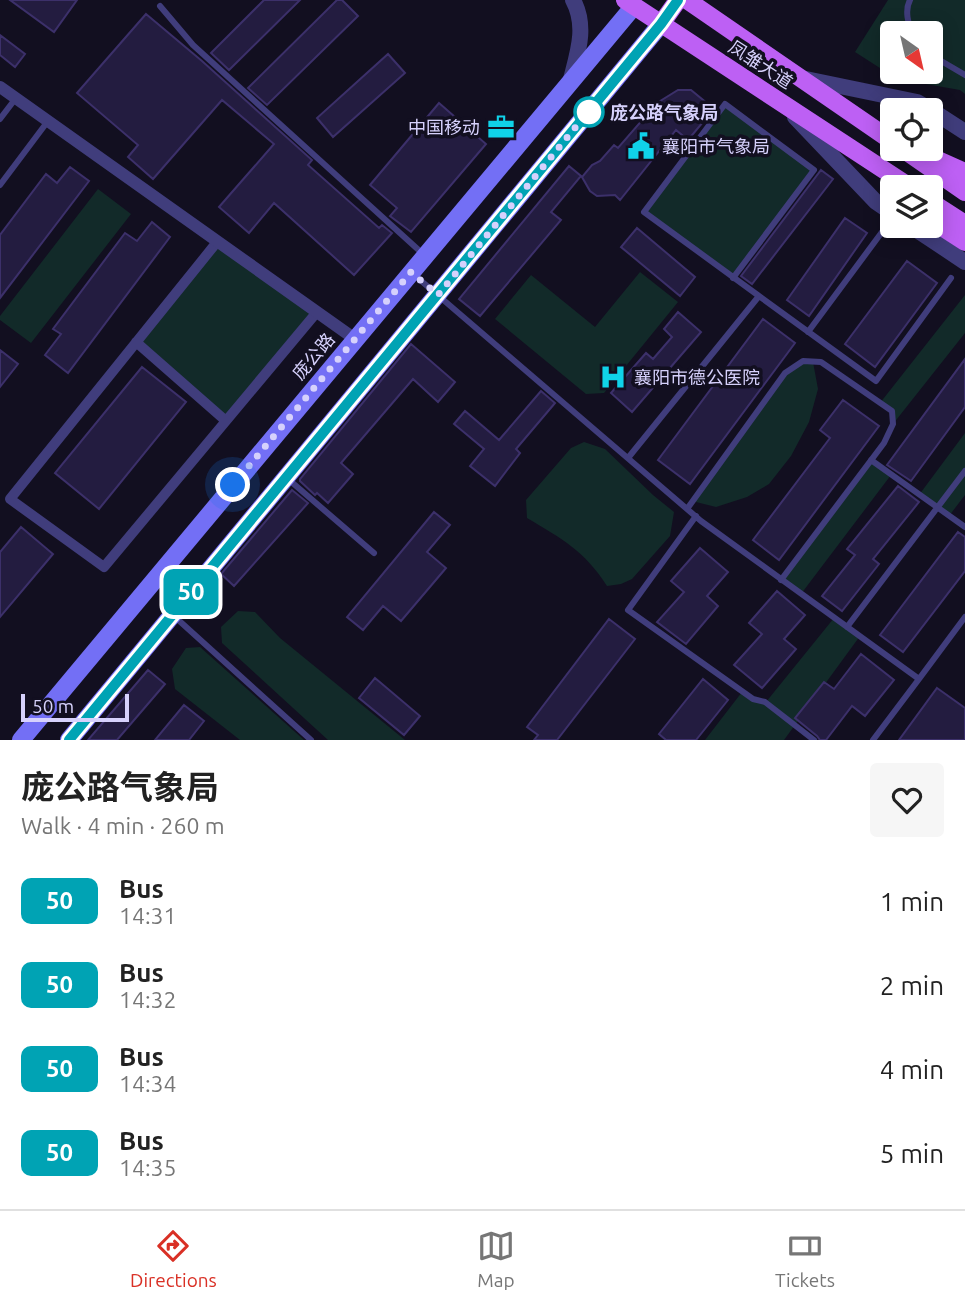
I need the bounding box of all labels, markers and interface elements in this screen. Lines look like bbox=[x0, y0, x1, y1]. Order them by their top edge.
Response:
north arrow bbox=[880, 21, 943, 84]
map controls bbox=[880, 21, 943, 238]
street label: 凤雏大道 bbox=[725, 36, 797, 92]
marker: 庞公路气象局 bbox=[574, 97, 604, 127]
button: locate bbox=[880, 98, 943, 161]
place label: 庞公路气象局 bbox=[610, 102, 718, 122]
office icon: 中国移动 bbox=[486, 112, 516, 142]
place label: 中国移动 bbox=[408, 117, 480, 137]
public building icon: 襄阳市气象局 bbox=[626, 131, 656, 161]
place label: 襄阳市气象局 bbox=[662, 136, 770, 156]
button: layers bbox=[880, 175, 943, 238]
street label: 庞公路 bbox=[288, 329, 338, 383]
hospital icon: 襄阳市德公医院 bbox=[598, 362, 628, 392]
place label: 襄阳市德公医院 bbox=[634, 367, 760, 387]
your location bbox=[215, 467, 250, 502]
line badge: 50 bbox=[160, 569, 222, 615]
text: 50 bbox=[177, 578, 205, 605]
scale bar bbox=[21, 691, 130, 723]
text: 50 m bbox=[32, 695, 74, 717]
button: heart bbox=[870, 763, 944, 837]
text: 庞公路气象局 bbox=[21, 768, 219, 805]
text: Walk · 4 min · 260 m bbox=[21, 813, 225, 838]
text: Bus bbox=[119, 874, 164, 903]
text: 50 bbox=[46, 887, 73, 914]
text: 1 min bbox=[880, 887, 944, 916]
text: 14:31 bbox=[119, 903, 177, 928]
text: Bus bbox=[119, 958, 164, 987]
text: 50 bbox=[46, 971, 73, 998]
text: 2 min bbox=[880, 971, 944, 1000]
text: 14:32 bbox=[119, 987, 177, 1012]
text: Bus bbox=[119, 1042, 164, 1071]
text: 50 bbox=[46, 1055, 73, 1082]
text: 4 min bbox=[880, 1055, 944, 1084]
text: 14:34 bbox=[119, 1071, 177, 1096]
text: Bus bbox=[119, 1126, 164, 1155]
text: 50 bbox=[46, 1139, 73, 1166]
text: 5 min bbox=[880, 1139, 944, 1168]
text: 14:35 bbox=[119, 1155, 177, 1180]
tab: Directions bbox=[130, 1227, 217, 1291]
tab: Map bbox=[477, 1227, 515, 1291]
tab: Tickets bbox=[775, 1227, 835, 1291]

